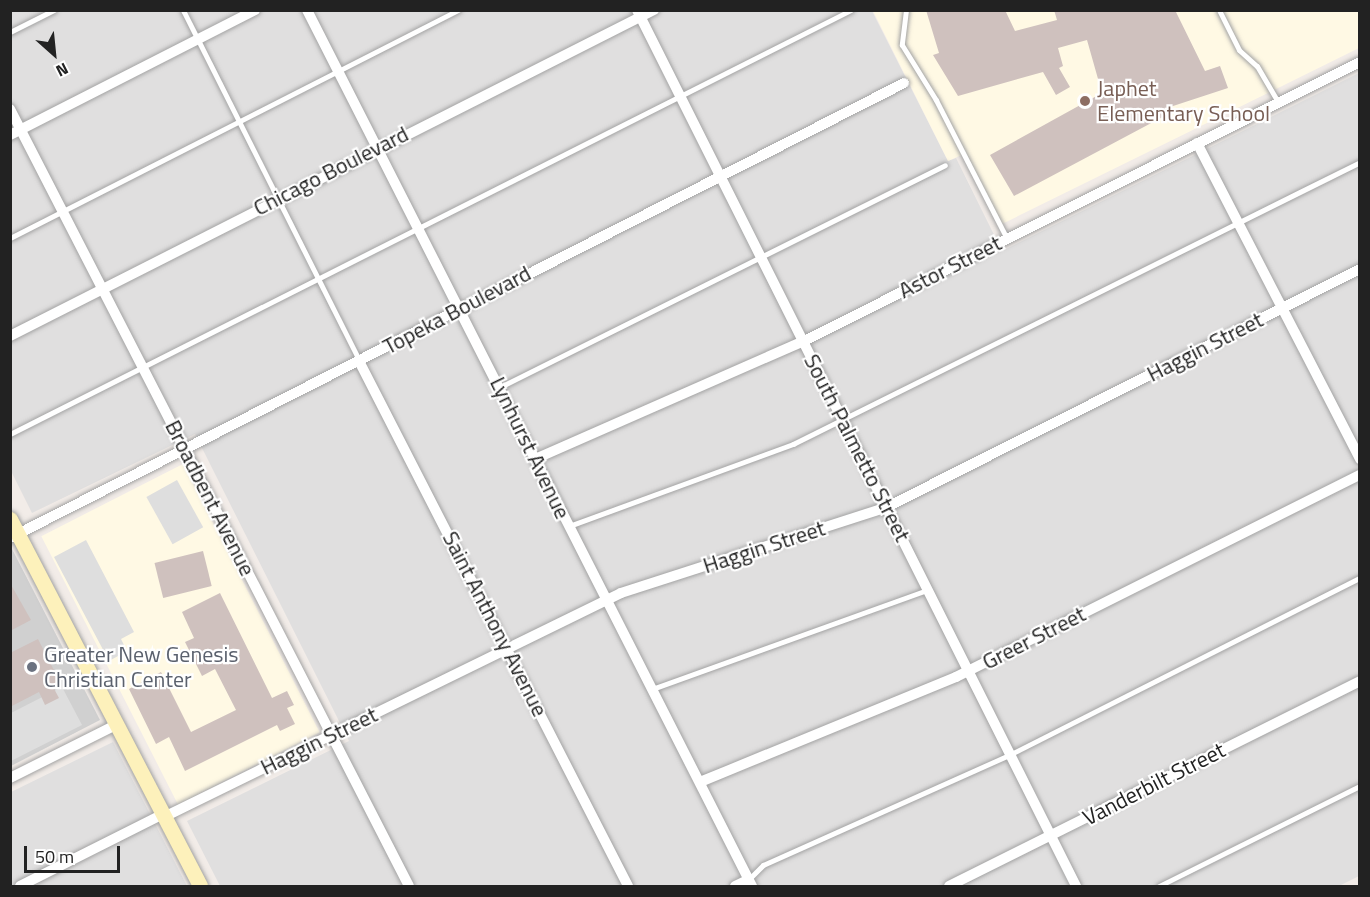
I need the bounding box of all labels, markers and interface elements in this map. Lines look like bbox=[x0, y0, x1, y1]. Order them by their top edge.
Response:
north arrow bbox=[24, 24, 84, 84]
text: N bbox=[52, 57, 73, 83]
place label: Japhet Elementary School bbox=[1097, 75, 1270, 126]
marker: Japhet Elementary School bbox=[1078, 94, 1092, 108]
street label: Chicago Boulevard bbox=[249, 121, 413, 221]
street label: Astor Street bbox=[894, 230, 1006, 304]
street label: Topeka Boulevard bbox=[379, 260, 535, 360]
street label: Haggin Street bbox=[1143, 306, 1267, 388]
street label: South Palmetto Street bbox=[798, 350, 916, 546]
street label: Lynhurst Avenue bbox=[484, 373, 576, 523]
street label: Broadbent Avenue bbox=[159, 416, 261, 580]
street label: Haggin Street bbox=[700, 515, 828, 579]
street label: Saint Anthony Avenue bbox=[437, 527, 553, 721]
street label: Greer Street bbox=[978, 601, 1090, 675]
place label: Greater New Genesis Christian Center bbox=[44, 641, 239, 692]
marker: Greater New Genesis Christian Center bbox=[25, 660, 39, 674]
street label: Haggin Street bbox=[256, 701, 382, 781]
street label: Vanderbilt Street bbox=[1078, 737, 1230, 831]
scale bar bbox=[27, 834, 123, 872]
text: 50 m bbox=[35, 843, 74, 870]

